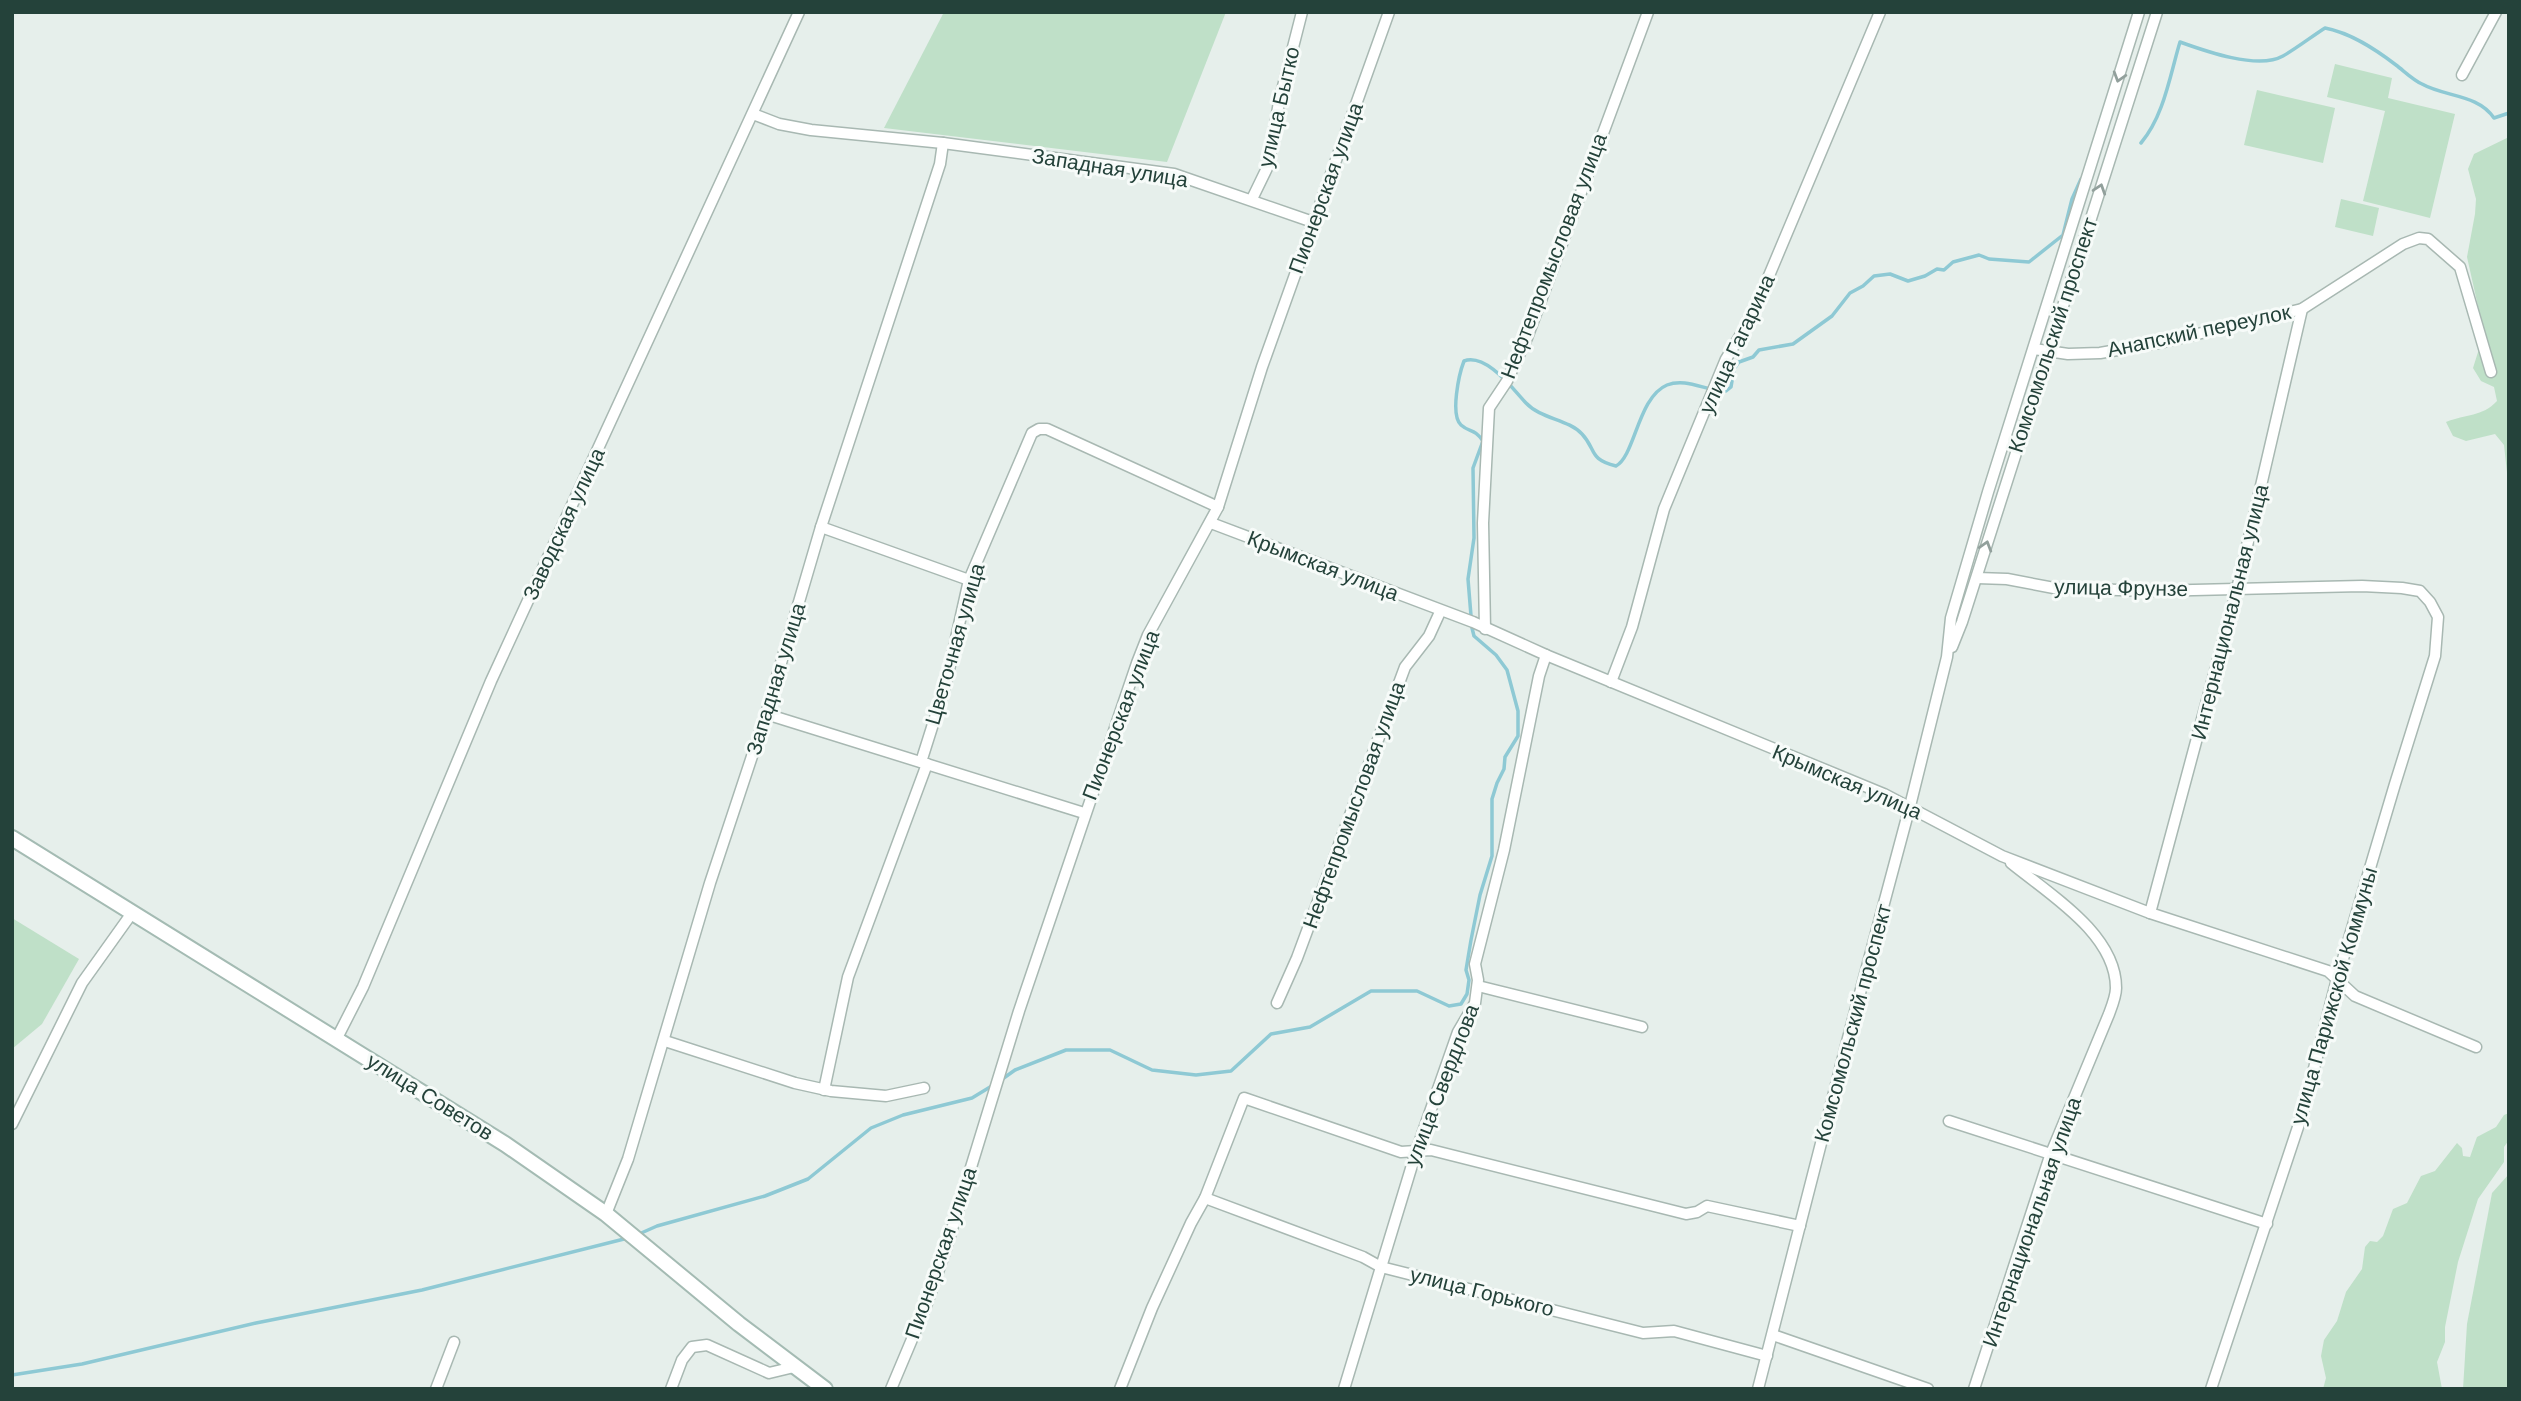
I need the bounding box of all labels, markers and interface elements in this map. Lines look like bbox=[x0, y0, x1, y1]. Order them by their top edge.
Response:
street label: улица Бытко bbox=[1252, 44, 1306, 170]
one-way arrow bbox=[2112, 71, 2127, 83]
street label: Пионерская улица bbox=[1282, 98, 1370, 277]
street label: Нефтепромысловая улица bbox=[1494, 129, 1614, 383]
street label: Западная улица bbox=[1030, 142, 1190, 194]
one-way arrow bbox=[2091, 184, 2106, 196]
street label: Комсомольский проспект bbox=[2002, 213, 2104, 456]
street label: улица Гагарина bbox=[1692, 269, 1782, 418]
street label: Анапский переулок bbox=[2105, 298, 2294, 364]
street label: Заводская улица bbox=[516, 443, 612, 605]
street label: Интернациональная улица bbox=[2185, 481, 2275, 743]
street label: Крымская улица bbox=[1243, 524, 1403, 608]
one-way arrow bbox=[1978, 541, 1993, 553]
street label: Цветочная улица bbox=[919, 560, 992, 728]
street label: улица Фрунзе bbox=[2054, 573, 2188, 603]
street label: Западная улица bbox=[740, 599, 813, 758]
street label: Пионерская улица bbox=[1076, 626, 1166, 804]
street label: Нефтепромысловая улица bbox=[1296, 677, 1412, 932]
street label: Крымская улица bbox=[1768, 738, 1926, 826]
street label: улица Парижской Коммуны bbox=[2284, 864, 2384, 1128]
street label: Комсомольский проспект bbox=[1808, 900, 1898, 1145]
street label: улица Свердлова bbox=[1398, 1000, 1486, 1170]
street label: улица Советов bbox=[361, 1047, 499, 1147]
street label: Интернациональная улица bbox=[1976, 1093, 2088, 1351]
street label: Пионерская улица bbox=[898, 1163, 984, 1343]
street label: улица Горького bbox=[1407, 1261, 1557, 1323]

